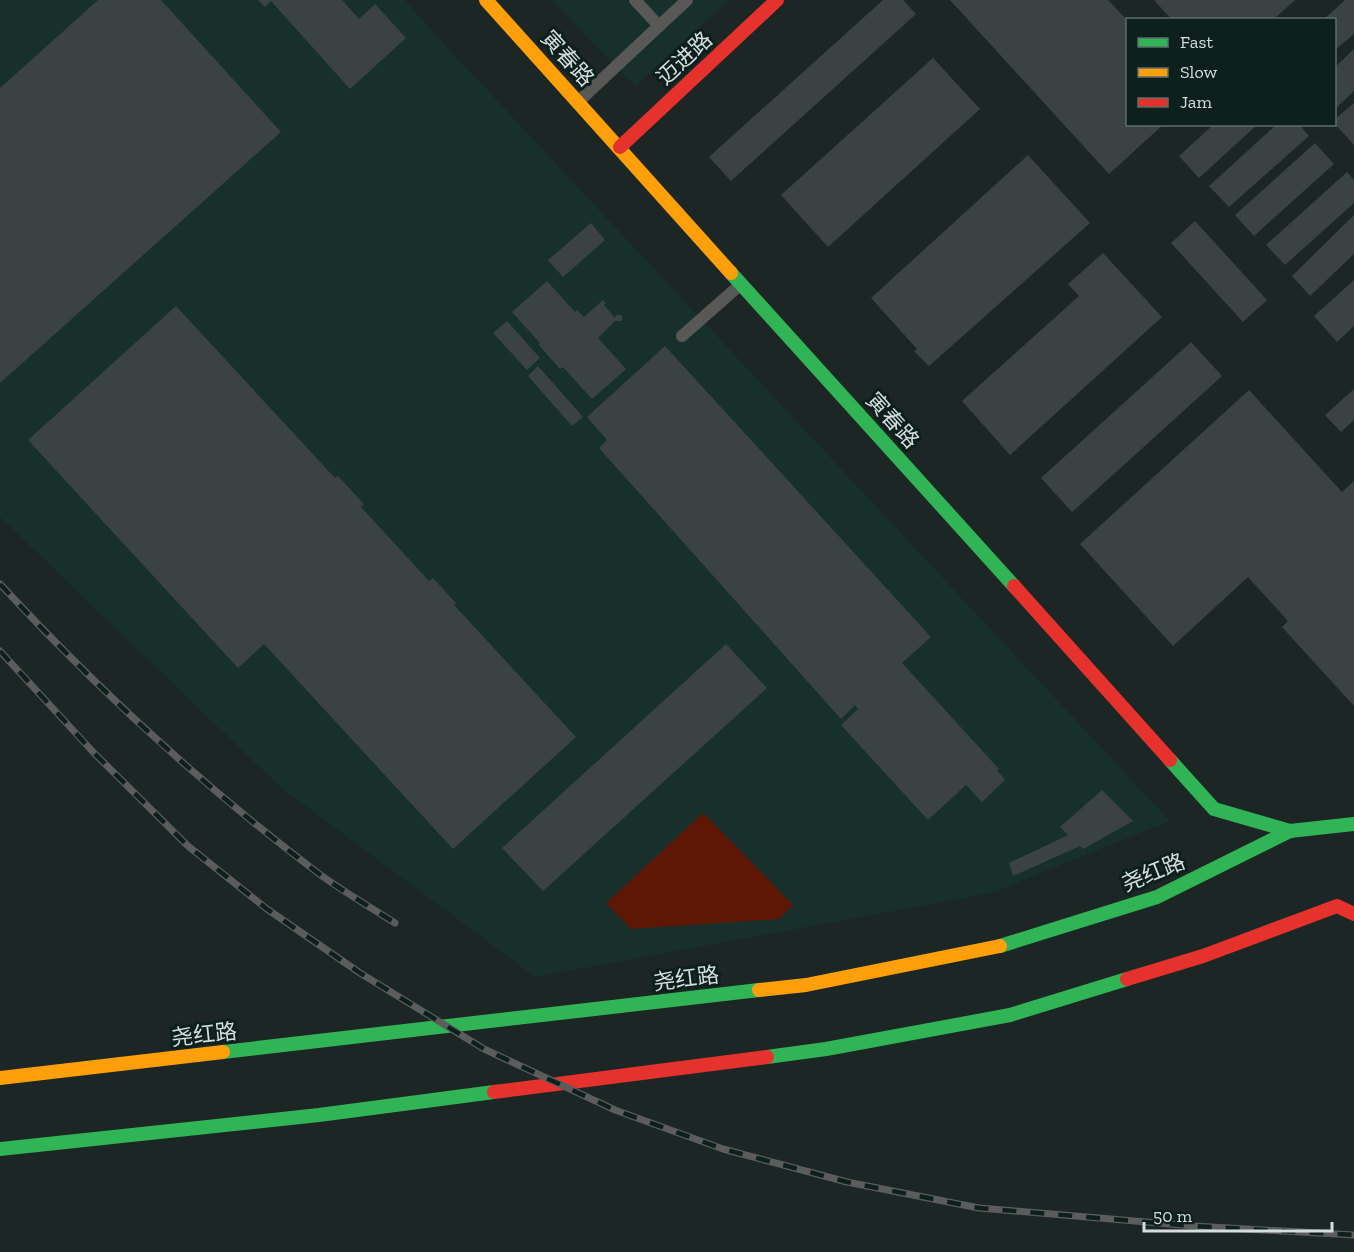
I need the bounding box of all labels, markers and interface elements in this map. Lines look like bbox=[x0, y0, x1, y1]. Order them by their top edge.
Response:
legend bbox=[1126, 18, 1336, 126]
street label: 寅春路 bbox=[536, 25, 600, 92]
street label: 迈进路 bbox=[651, 26, 718, 91]
text: Fast bbox=[1180, 31, 1213, 53]
text: Slow bbox=[1180, 61, 1217, 83]
text: Jam bbox=[1180, 91, 1212, 113]
street label: 寅春路 bbox=[861, 387, 925, 454]
street label: 尧红路 bbox=[1118, 848, 1189, 897]
street label: 尧红路 bbox=[652, 961, 720, 996]
street label: 尧红路 bbox=[170, 1018, 238, 1051]
scale bar bbox=[1144, 1195, 1332, 1233]
text: 50 m bbox=[1153, 1205, 1193, 1227]

